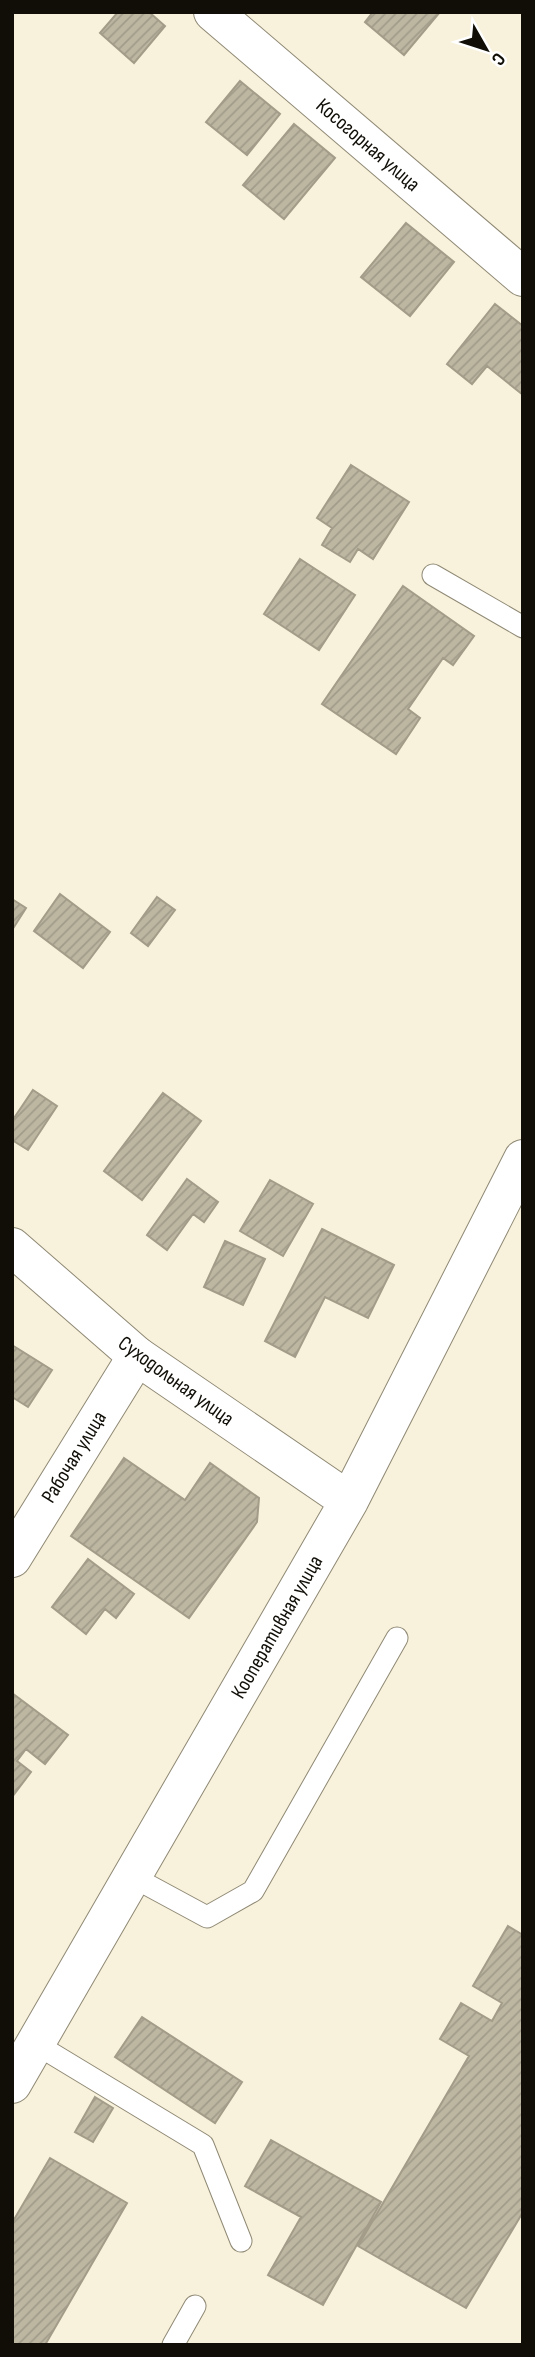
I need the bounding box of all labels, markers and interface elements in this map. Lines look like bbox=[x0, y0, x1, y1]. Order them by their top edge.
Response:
north arrow bbox=[451, 14, 521, 84]
text: С bbox=[486, 48, 510, 70]
street label: Косогорная улица bbox=[311, 93, 425, 197]
street label: Суходольная улица bbox=[113, 1331, 239, 1431]
street label: Рабочая улица bbox=[36, 1407, 112, 1507]
street label: Кооперативная улица bbox=[226, 1551, 328, 1703]

